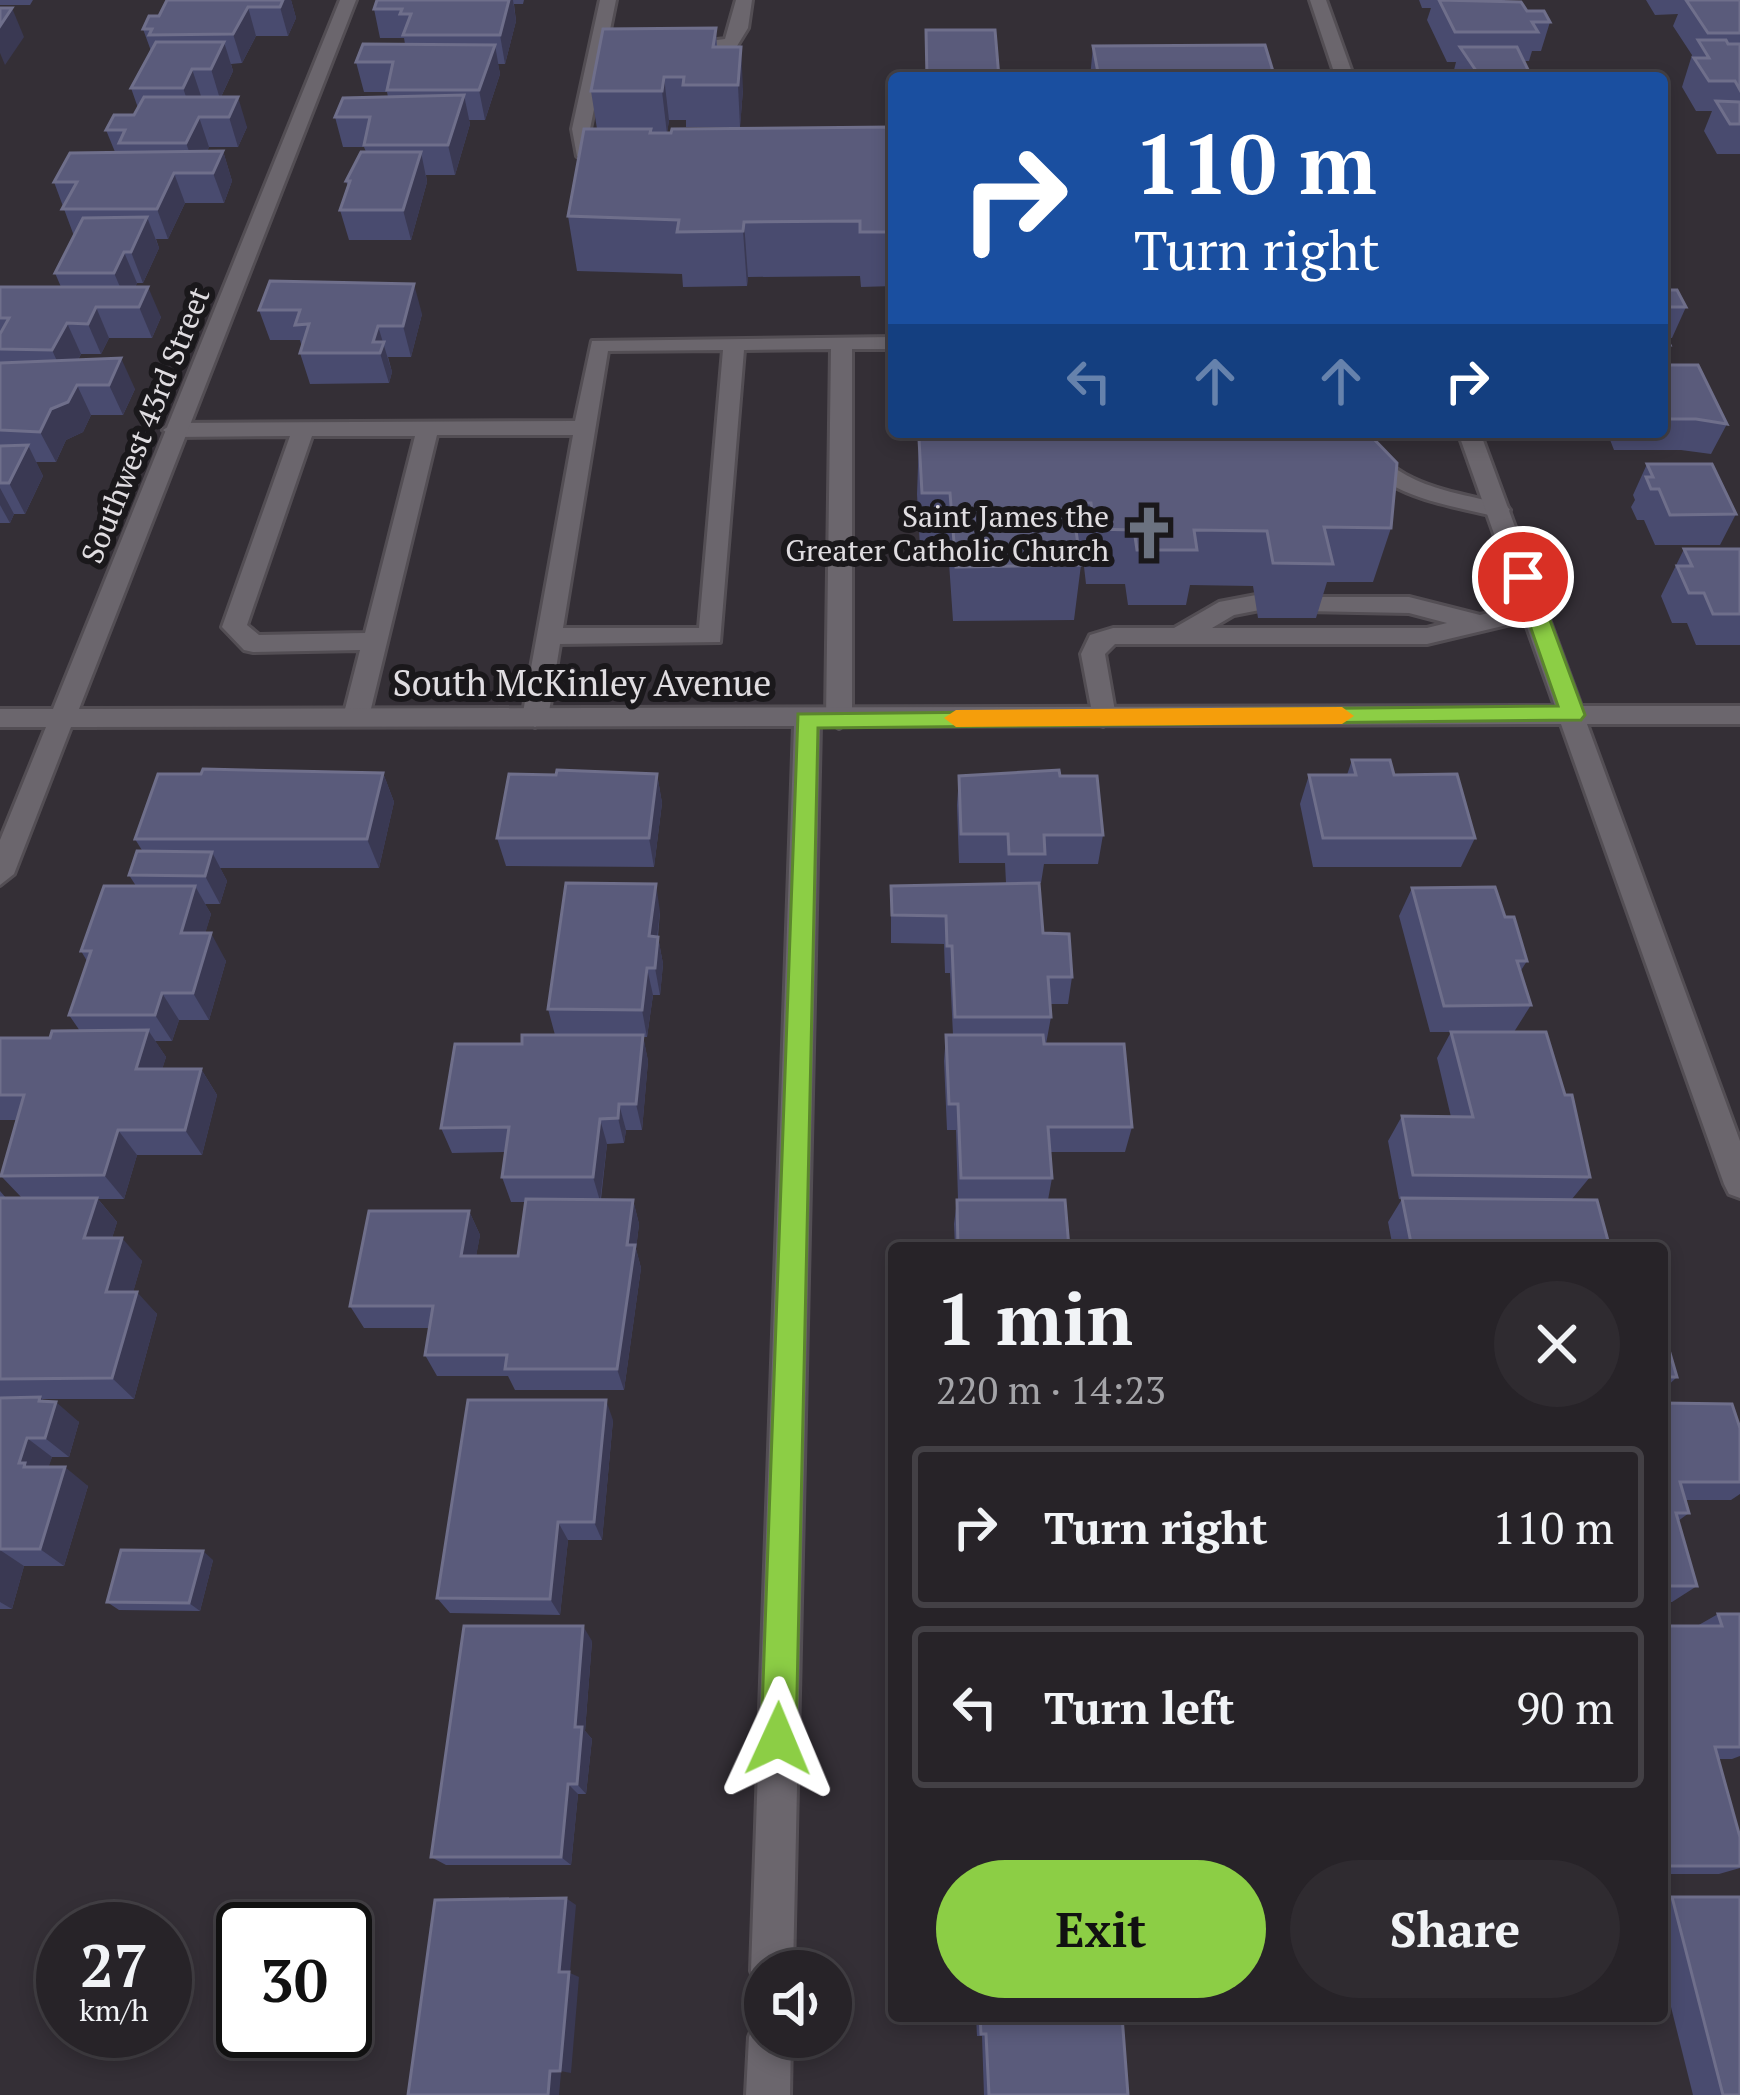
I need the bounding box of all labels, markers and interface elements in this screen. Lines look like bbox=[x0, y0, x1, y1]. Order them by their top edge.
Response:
text: 110 m bbox=[1134, 107, 1377, 218]
icon: right bbox=[936, 120, 1092, 276]
text: Turn right bbox=[1134, 214, 1380, 285]
street label: Southwest 43rd Street bbox=[71, 281, 219, 569]
icon: left bbox=[1056, 348, 1122, 414]
icon: ahead bbox=[1182, 348, 1248, 414]
icon: ahead bbox=[1308, 348, 1374, 414]
icon: right bbox=[1434, 348, 1500, 414]
place label: Saint James the Greater Catholic Church bbox=[785, 496, 1109, 570]
church icon: Saint James the Greater Catholic Church bbox=[1120, 504, 1178, 562]
pin bbox=[1472, 526, 1574, 628]
icon: arrive bbox=[1490, 544, 1556, 610]
street label: South McKinley Avenue bbox=[393, 659, 771, 706]
text: 1 min bbox=[936, 1270, 1133, 1366]
button: close bbox=[1494, 1281, 1620, 1407]
text: 220 m · 14:23 bbox=[936, 1363, 1166, 1415]
icon: right bbox=[942, 1494, 1008, 1560]
text: Turn right bbox=[1044, 1497, 1268, 1557]
text: 110 m bbox=[1492, 1497, 1614, 1557]
icon: left bbox=[942, 1674, 1008, 1740]
position arrow bbox=[715, 1676, 841, 1802]
text: Turn left bbox=[1044, 1677, 1235, 1737]
text: 90 m bbox=[1516, 1677, 1614, 1737]
button: Exit bbox=[936, 1860, 1266, 1998]
button: Share bbox=[1290, 1860, 1620, 1998]
speed limit sign: 30 bbox=[216, 1902, 372, 2058]
text: 27 bbox=[80, 1925, 148, 2004]
map controls bbox=[744, 1950, 852, 2058]
button: sound bbox=[744, 1950, 852, 2058]
text: km/h bbox=[79, 1990, 149, 2030]

